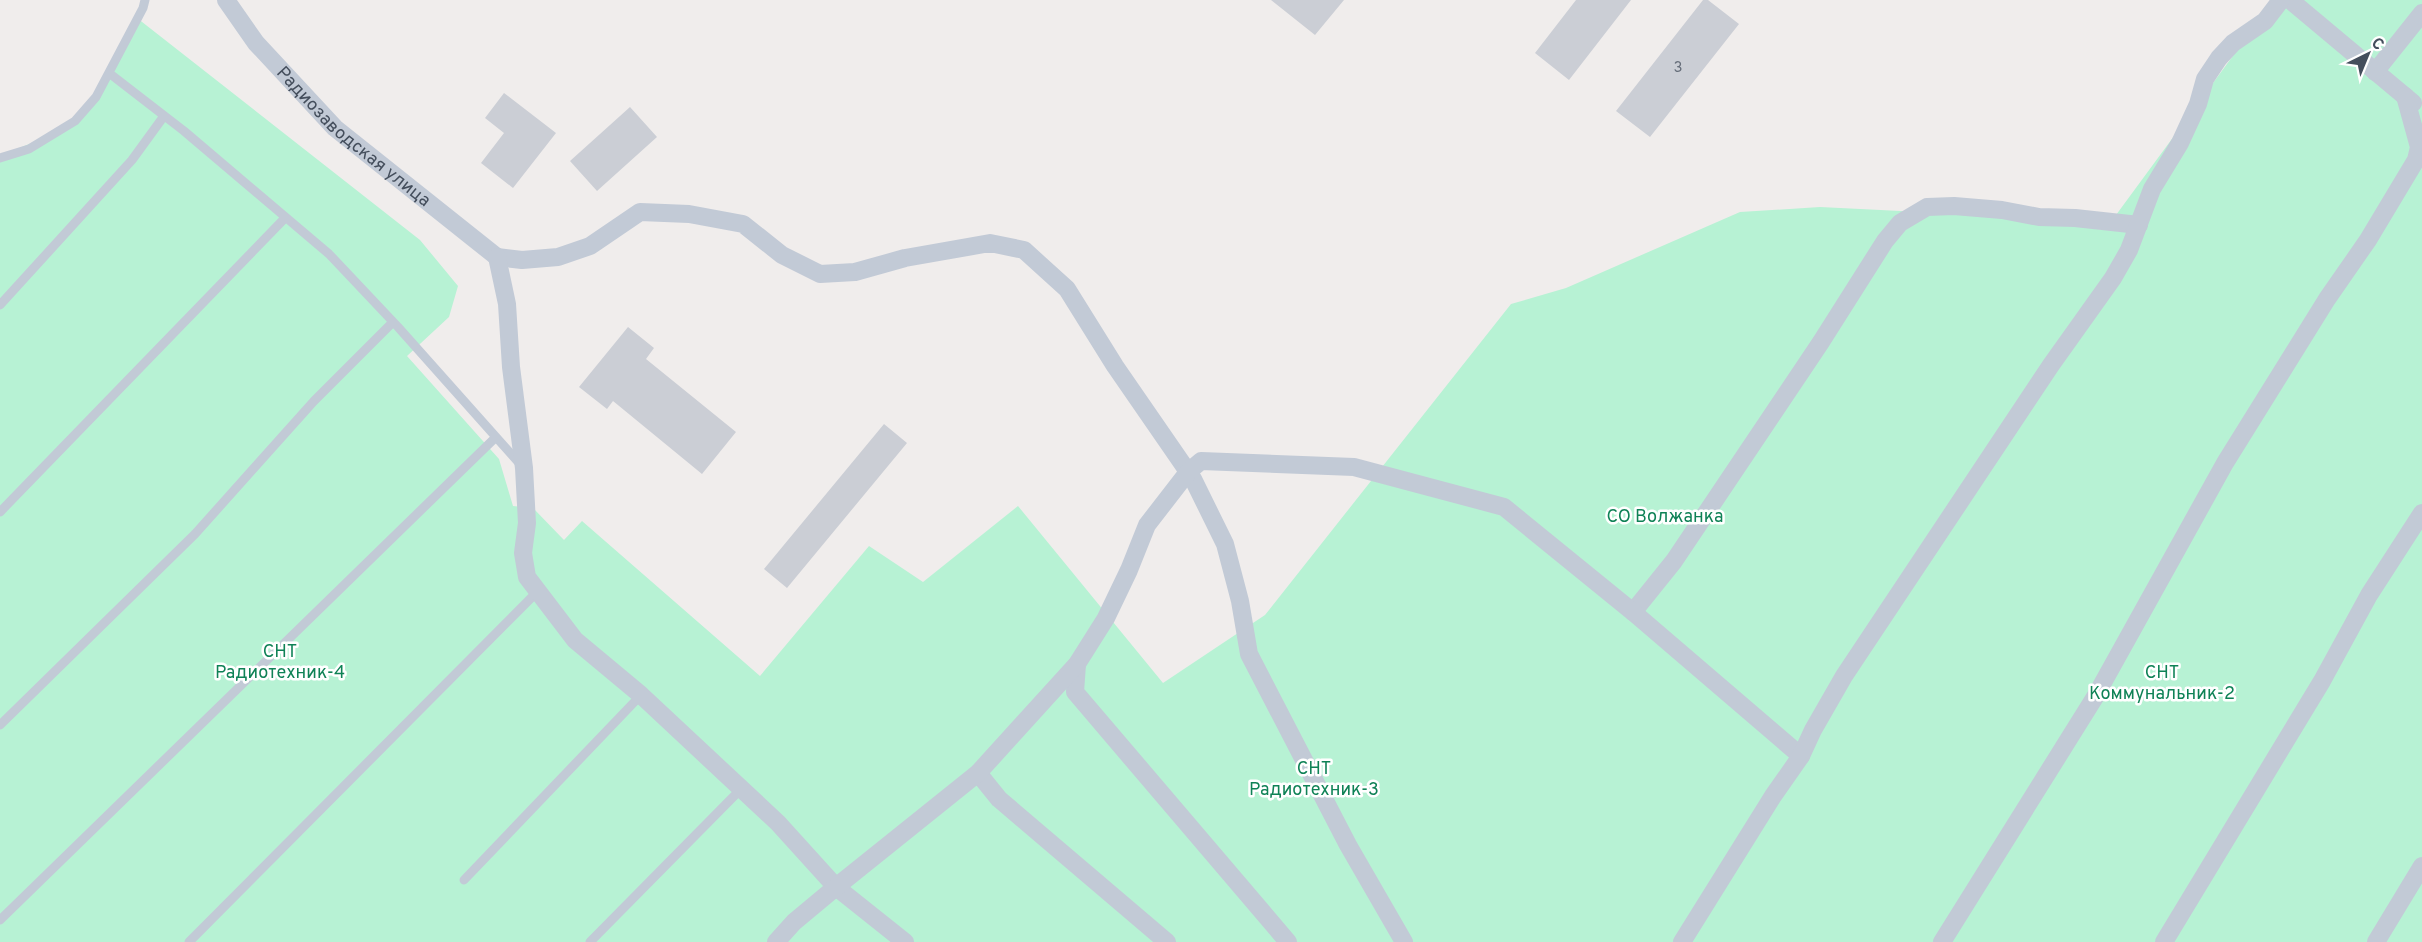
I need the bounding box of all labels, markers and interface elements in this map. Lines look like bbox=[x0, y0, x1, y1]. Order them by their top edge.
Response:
north arrow bbox=[2338, 24, 2398, 84]
text: С bbox=[2366, 34, 2387, 55]
house number: 3 bbox=[1673, 59, 1683, 78]
street label: Радиозаводская улица bbox=[271, 62, 435, 213]
park label: СО Волжанка bbox=[1606, 506, 1724, 529]
park label: СНТ Радиотехник-4 bbox=[215, 641, 345, 685]
park label: СНТ Коммунальник-2 bbox=[2089, 662, 2235, 706]
park label: СНТ Радиотехник-3 bbox=[1249, 758, 1379, 802]

